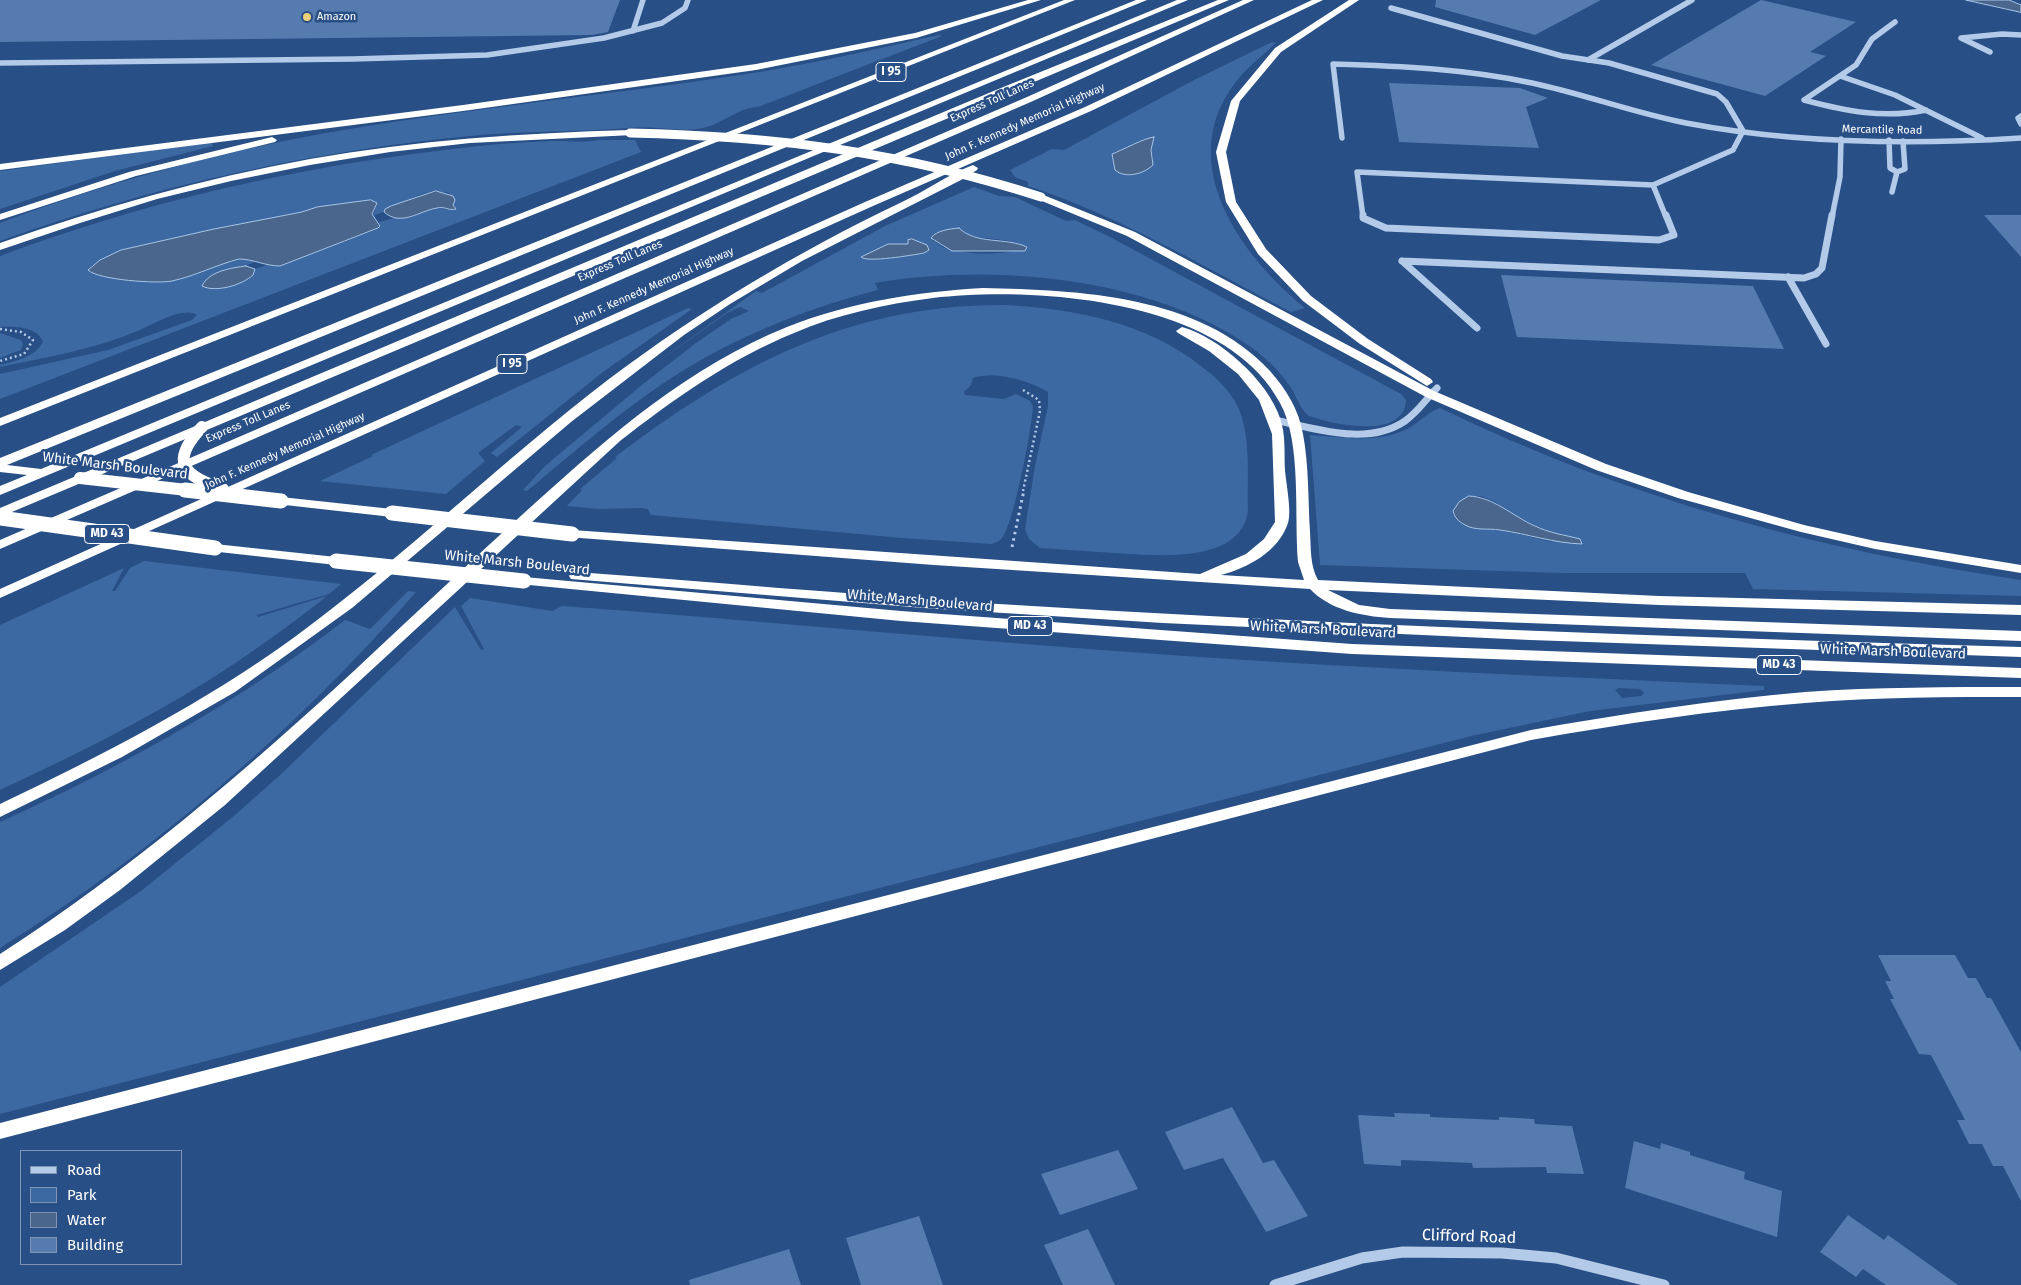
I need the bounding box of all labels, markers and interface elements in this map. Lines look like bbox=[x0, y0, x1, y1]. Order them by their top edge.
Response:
place label: Amazon bbox=[317, 10, 356, 24]
marker: Amazon bbox=[301, 11, 313, 23]
road number: I 95 bbox=[876, 62, 906, 82]
street label: Express Toll Lanes bbox=[948, 77, 1036, 125]
street label: John F. Kennedy Memorial Highway bbox=[943, 81, 1107, 163]
street label: Mercantile Road bbox=[1842, 123, 1922, 137]
street label: Express Toll Lanes bbox=[576, 237, 664, 285]
street label: John F. Kennedy Memorial Highway bbox=[572, 245, 736, 327]
road number: I 95 bbox=[497, 354, 527, 374]
street label: Express Toll Lanes bbox=[204, 398, 292, 446]
street label: John F. Kennedy Memorial Highway bbox=[203, 410, 367, 492]
street label: White Marsh Boulevard bbox=[41, 449, 189, 483]
road number: MD 43 bbox=[84, 524, 130, 544]
street label: White Marsh Boulevard bbox=[443, 547, 591, 579]
street label: White Marsh Boulevard bbox=[846, 586, 994, 616]
road number: MD 43 bbox=[1008, 616, 1052, 636]
street label: White Marsh Boulevard bbox=[1250, 618, 1396, 642]
street label: White Marsh Boulevard bbox=[1820, 641, 1966, 663]
road number: MD 43 bbox=[1756, 656, 1802, 674]
legend bbox=[20, 1150, 182, 1265]
text: Road bbox=[67, 1161, 102, 1179]
text: Park bbox=[67, 1186, 97, 1204]
text: Water bbox=[67, 1211, 106, 1229]
street label: Clifford Road bbox=[1422, 1226, 1516, 1248]
text: Building bbox=[67, 1236, 123, 1254]

